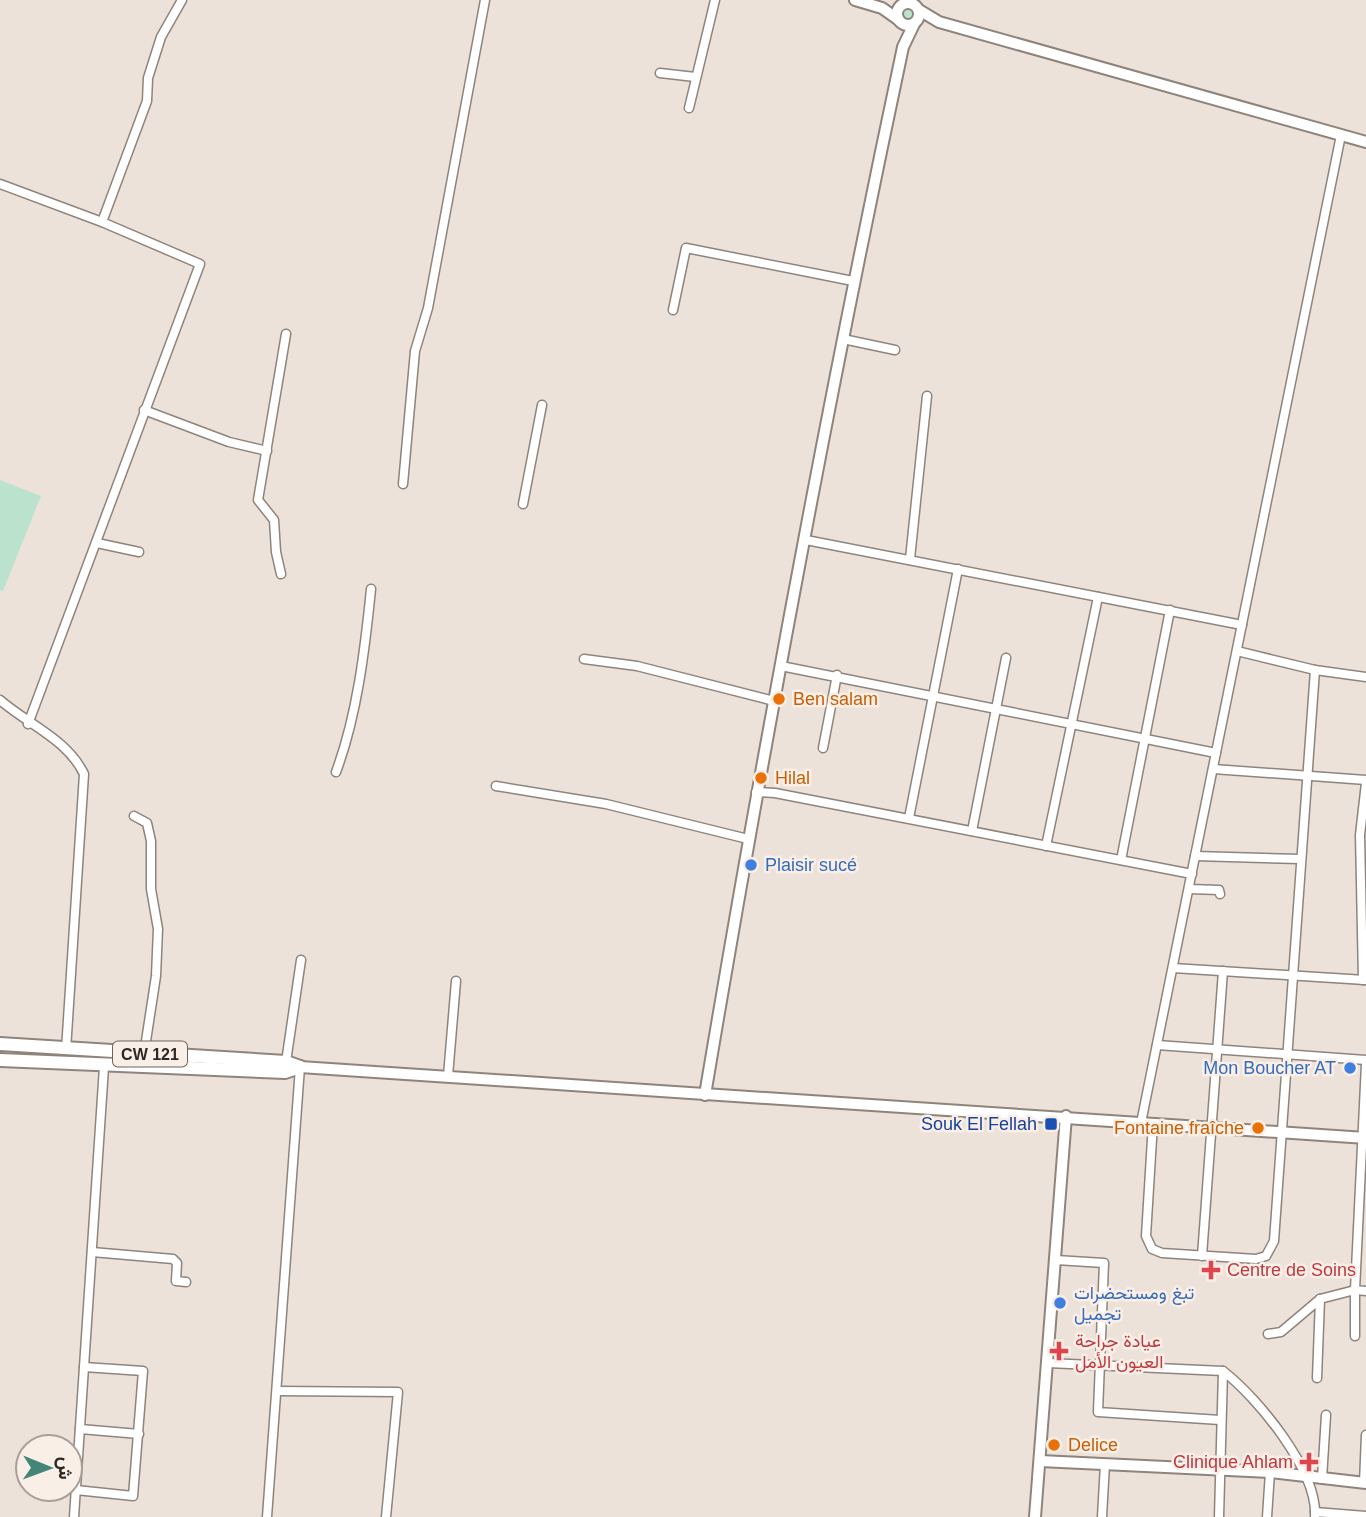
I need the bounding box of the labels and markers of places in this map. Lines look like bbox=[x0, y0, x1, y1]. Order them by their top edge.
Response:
place label: Ben salam bbox=[793, 689, 878, 709]
marker: Ben salam bbox=[771, 691, 787, 707]
place label: Hilal bbox=[775, 768, 810, 788]
marker: Hilal bbox=[753, 770, 769, 786]
place label: Plaisir sucé bbox=[765, 855, 857, 875]
marker: Plaisir sucé bbox=[743, 857, 759, 873]
place label: Mon Boucher AT bbox=[1203, 1058, 1336, 1078]
marker: Mon Boucher AT bbox=[1342, 1060, 1358, 1076]
place label: Souk El Fellah bbox=[921, 1114, 1037, 1134]
marker: Souk El Fellah bbox=[1043, 1116, 1059, 1132]
place label: Fontaine fraîche bbox=[1114, 1118, 1244, 1138]
marker: Fontaine fraîche bbox=[1250, 1120, 1266, 1136]
marker: Centre de Soins bbox=[1201, 1260, 1221, 1280]
place label: Centre de Soins bbox=[1227, 1260, 1356, 1280]
place label: تبغ ومستحضرات تجميل bbox=[1074, 1283, 1194, 1325]
marker: تبغ ومستحضرات تجميل bbox=[1052, 1295, 1068, 1311]
place label: عيادة جراحة العيون الأمل bbox=[1075, 1331, 1163, 1373]
marker: عيادة جراحة العيون الأمل bbox=[1049, 1341, 1069, 1361]
place label: Delice bbox=[1068, 1435, 1118, 1455]
marker: Delice bbox=[1046, 1437, 1062, 1453]
place label: Clinique Ahlam bbox=[1173, 1452, 1293, 1472]
marker: Clinique Ahlam bbox=[1299, 1452, 1319, 1472]

